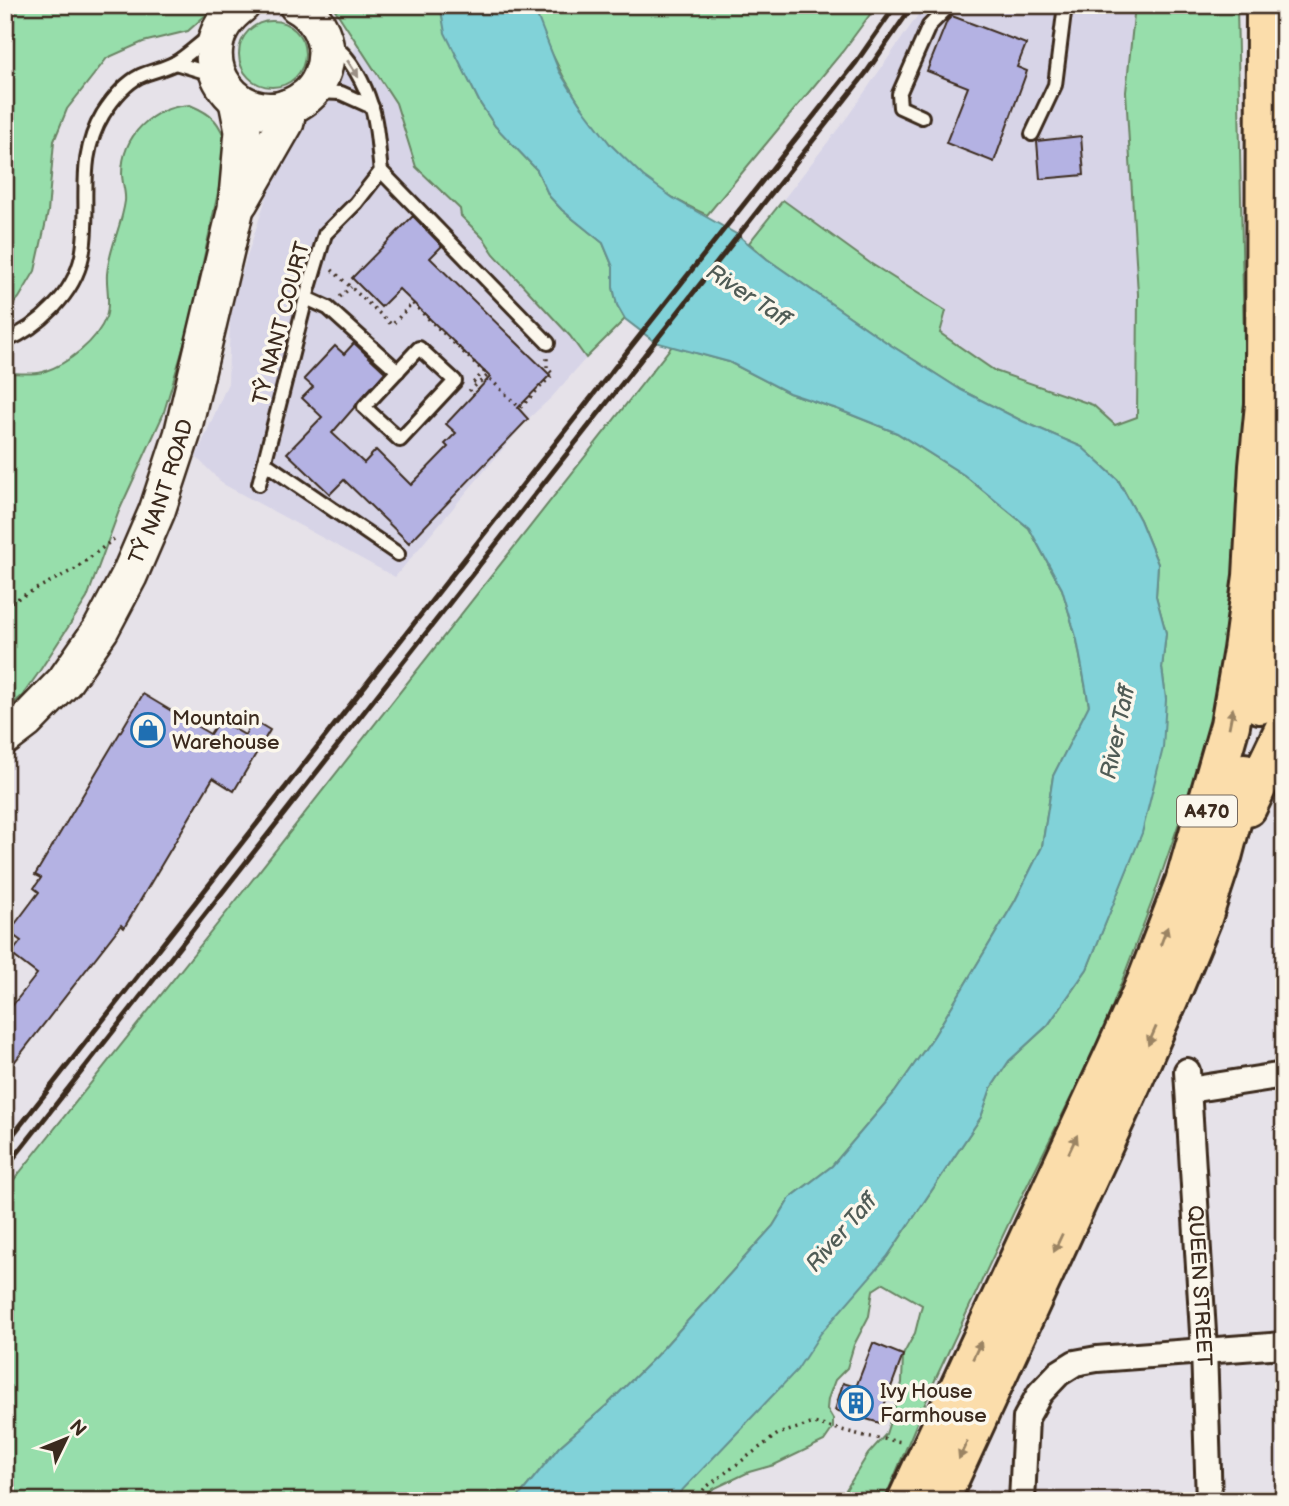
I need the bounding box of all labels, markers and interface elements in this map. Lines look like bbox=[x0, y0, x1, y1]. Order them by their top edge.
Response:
one-way arrow bbox=[346, 59, 359, 78]
street label: TŶ NANT COURT bbox=[247, 238, 315, 407]
water label: River Taff bbox=[701, 258, 798, 335]
street label: TŶ NANT ROAD bbox=[124, 417, 198, 568]
water label: River Taff bbox=[1094, 681, 1142, 782]
place label: Mountain Warehouse bbox=[172, 706, 279, 755]
one-way arrow bbox=[1225, 707, 1236, 729]
shop icon: Mountain Warehouse bbox=[129, 711, 167, 749]
road number: A470 bbox=[1177, 796, 1237, 826]
one-way arrow bbox=[1159, 925, 1170, 946]
one-way arrow bbox=[1146, 1026, 1158, 1046]
one-way arrow bbox=[1067, 1134, 1079, 1154]
water label: River Taff bbox=[800, 1186, 885, 1278]
street label: QUEEN STREET bbox=[1182, 1205, 1217, 1367]
one-way arrow bbox=[1052, 1233, 1064, 1253]
one-way arrow bbox=[971, 1340, 983, 1360]
place label: Ivy House Farmhouse bbox=[880, 1379, 987, 1428]
building icon: Ivy House Farmhouse bbox=[837, 1384, 875, 1422]
north arrow bbox=[32, 1404, 102, 1474]
text: N bbox=[64, 1415, 91, 1441]
one-way arrow bbox=[957, 1440, 969, 1460]

